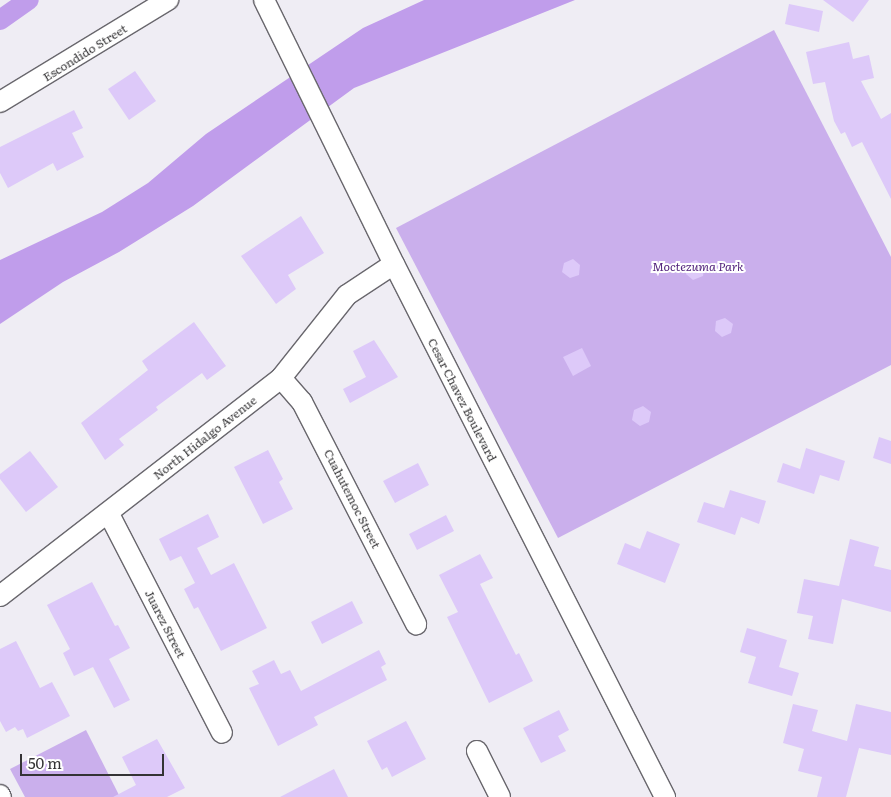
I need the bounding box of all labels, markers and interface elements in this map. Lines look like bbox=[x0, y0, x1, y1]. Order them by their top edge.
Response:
street label: Escondido Street bbox=[40, 21, 130, 85]
park label: Moctezuma Park bbox=[652, 260, 744, 274]
street label: Cesar Chavez Boulevard bbox=[425, 336, 499, 464]
street label: North Hidalgo Avenue bbox=[150, 393, 260, 483]
street label: Cuahutemoc Street bbox=[321, 447, 383, 551]
street label: Juarez Street bbox=[142, 588, 188, 660]
scale bar bbox=[22, 744, 166, 776]
text: 50 m bbox=[28, 751, 62, 774]

